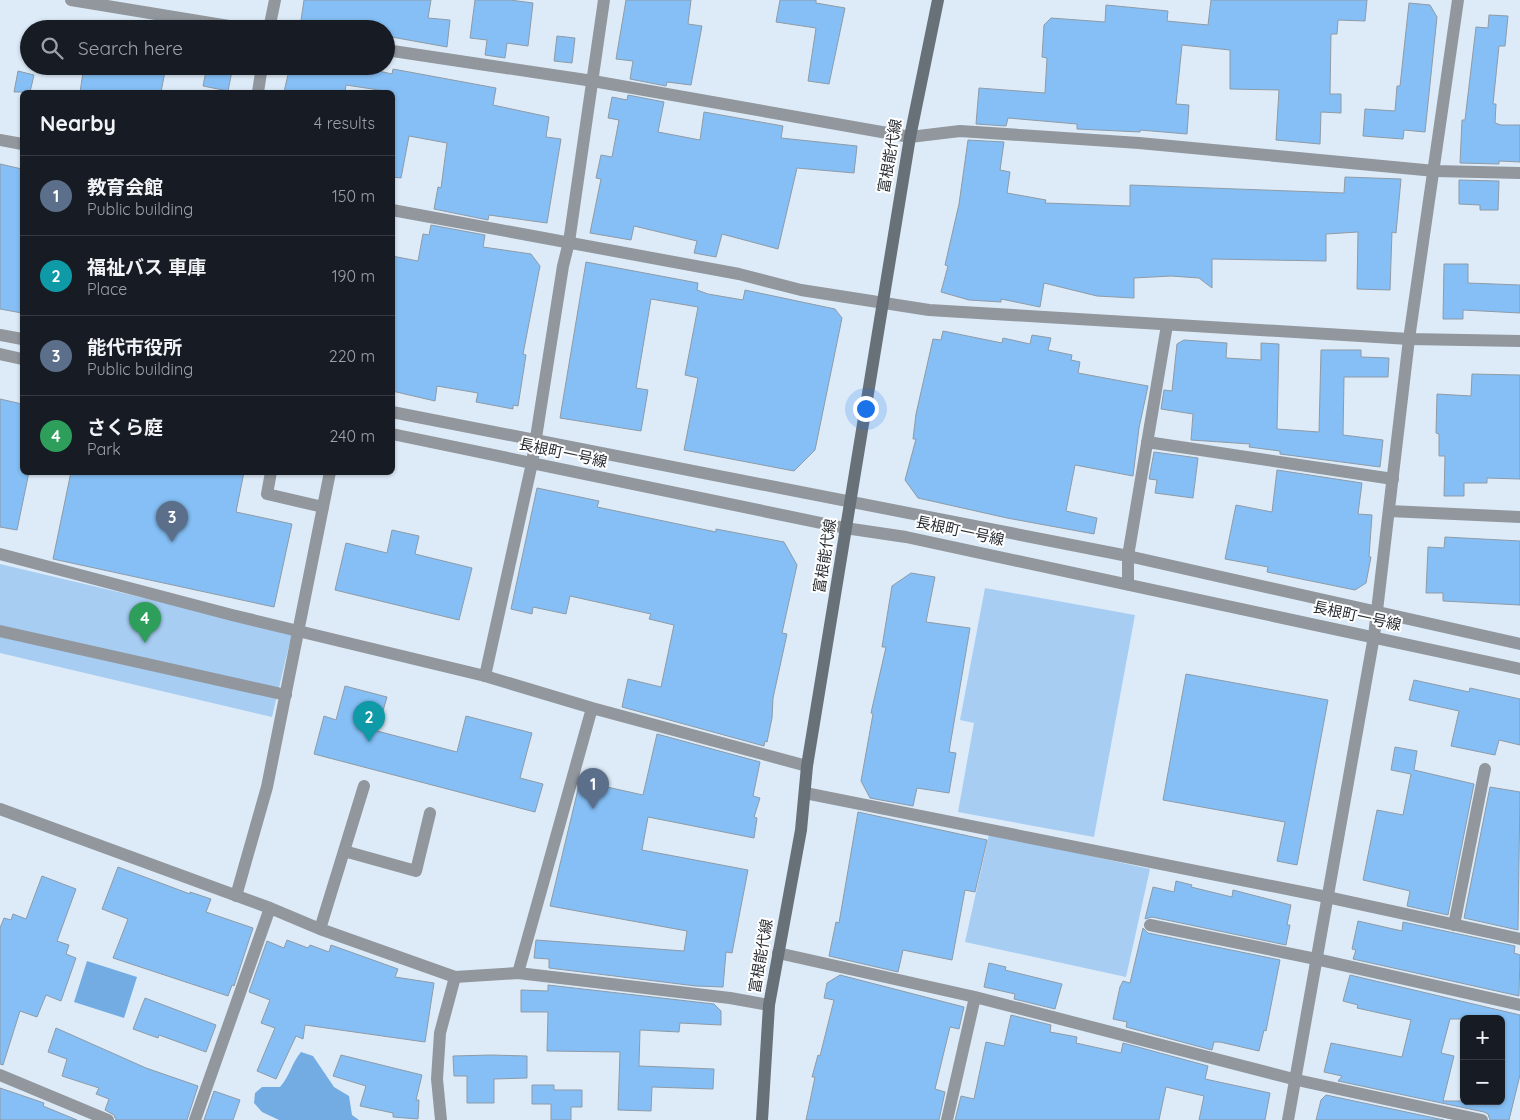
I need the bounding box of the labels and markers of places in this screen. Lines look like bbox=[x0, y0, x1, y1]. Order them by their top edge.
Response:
pin: 3 bbox=[156, 501, 188, 542]
pin: 4 bbox=[129, 602, 161, 643]
pin: 2 bbox=[353, 701, 385, 742]
pin: 1 bbox=[577, 768, 609, 809]

